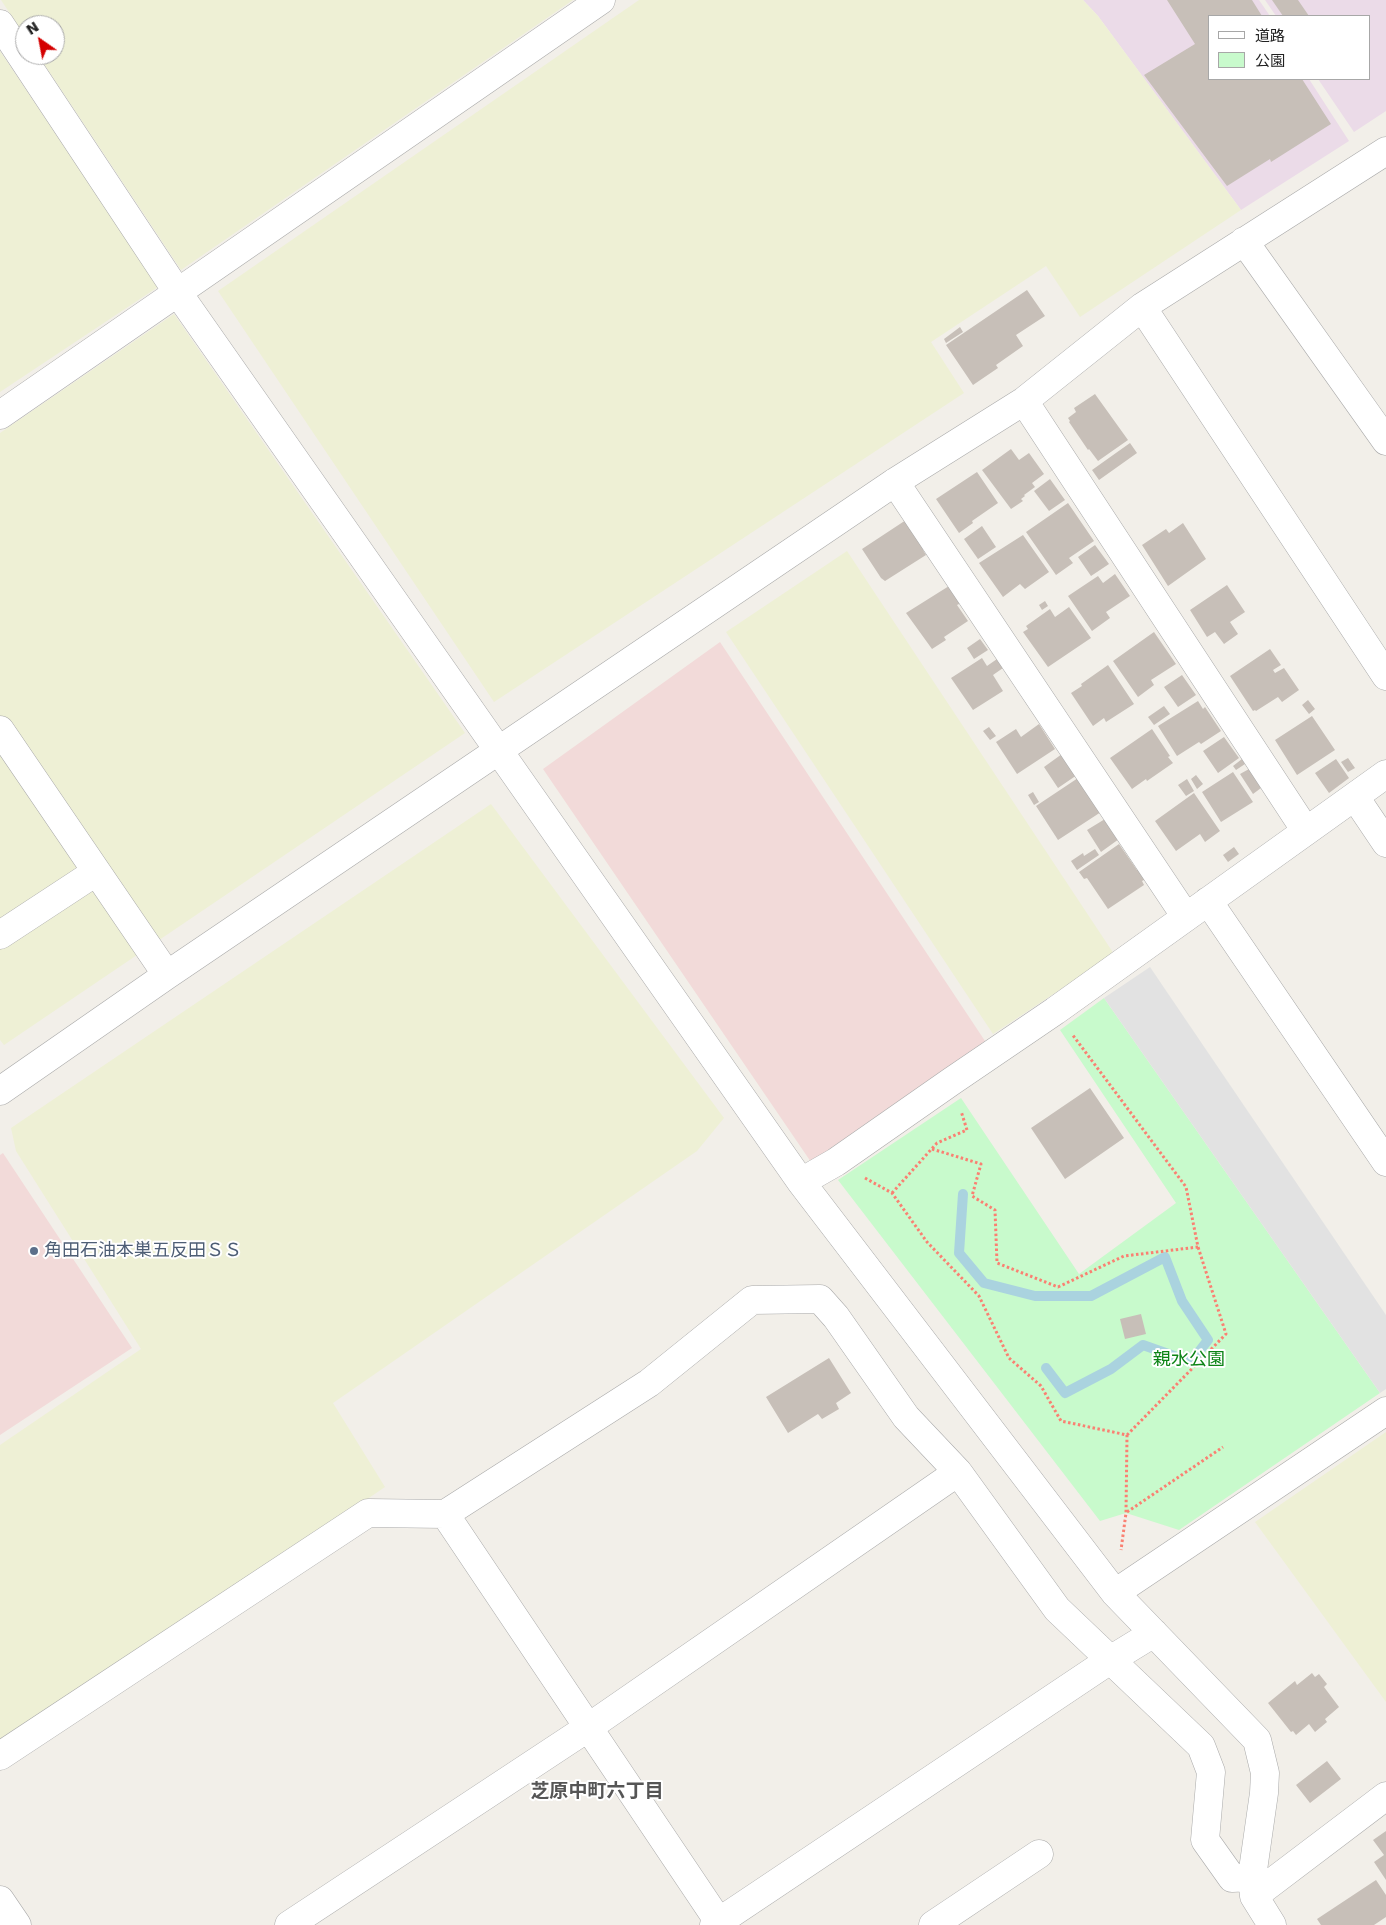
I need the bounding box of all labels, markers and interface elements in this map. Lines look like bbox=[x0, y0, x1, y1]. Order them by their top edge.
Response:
north arrow bbox=[15, 15, 65, 65]
legend bbox=[1208, 15, 1371, 80]
text: N bbox=[23, 18, 42, 38]
text: 道路 bbox=[1255, 27, 1285, 45]
text: 公園 bbox=[1255, 52, 1285, 70]
place label: 角田石油本巣五反田ＳＳ bbox=[44, 1240, 242, 1262]
marker: 角田石油本巣五反田ＳＳ bbox=[28, 1245, 40, 1257]
park label: 親水公園 bbox=[1153, 1349, 1225, 1371]
district label: 芝原中町六丁目 bbox=[531, 1781, 663, 1803]

